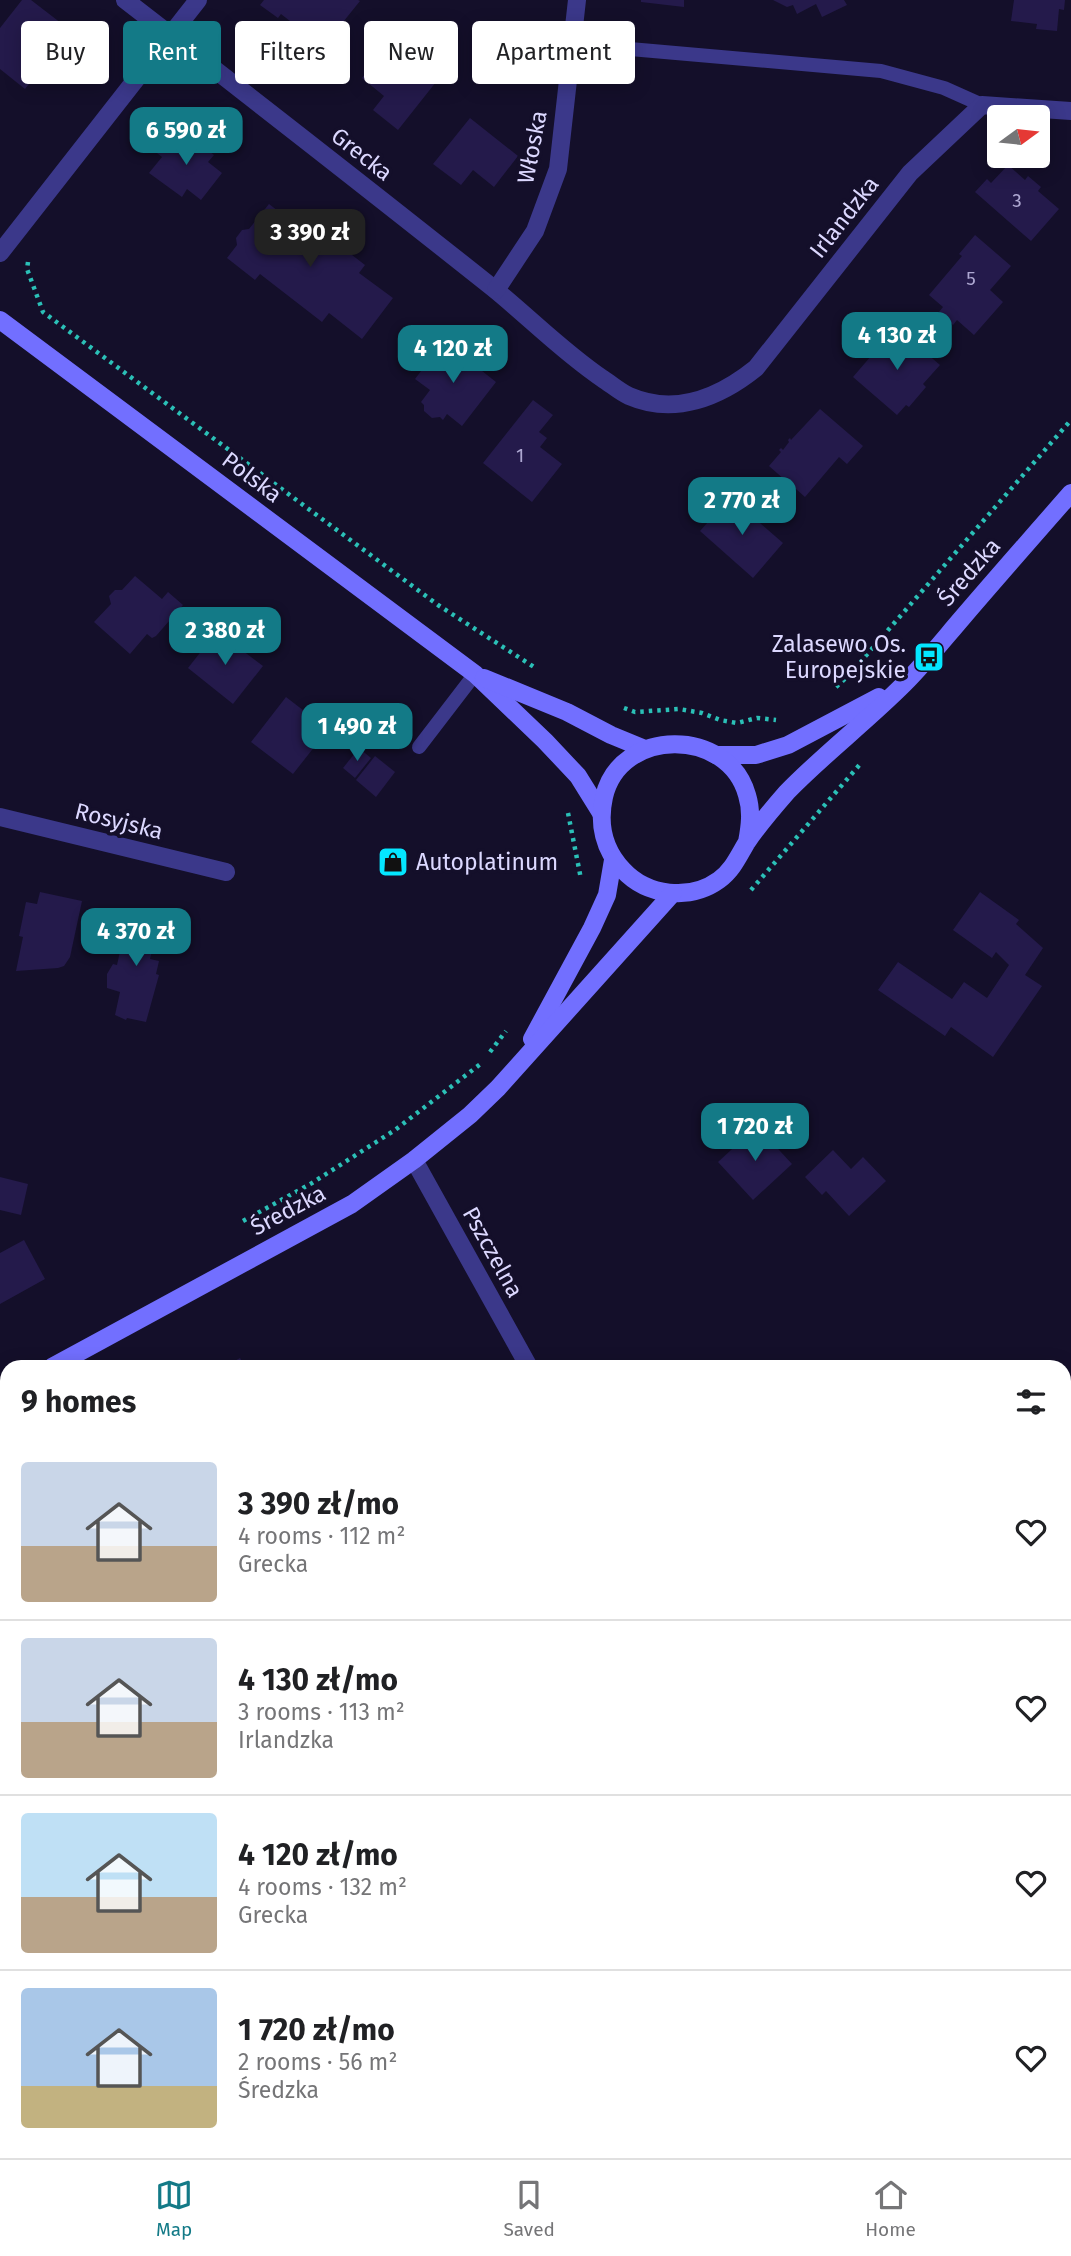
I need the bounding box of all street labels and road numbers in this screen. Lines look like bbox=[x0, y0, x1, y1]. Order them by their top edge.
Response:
street label: Włoska bbox=[511, 108, 553, 186]
street label: Grecka bbox=[326, 121, 398, 187]
street label: Irlandzka bbox=[803, 171, 885, 263]
street label: Polska bbox=[217, 445, 287, 509]
street label: Średzka bbox=[931, 532, 1006, 612]
street label: Rosyjska bbox=[72, 797, 166, 845]
street label: Średzka bbox=[245, 1178, 330, 1241]
street label: Pszczelna bbox=[457, 1202, 529, 1302]

